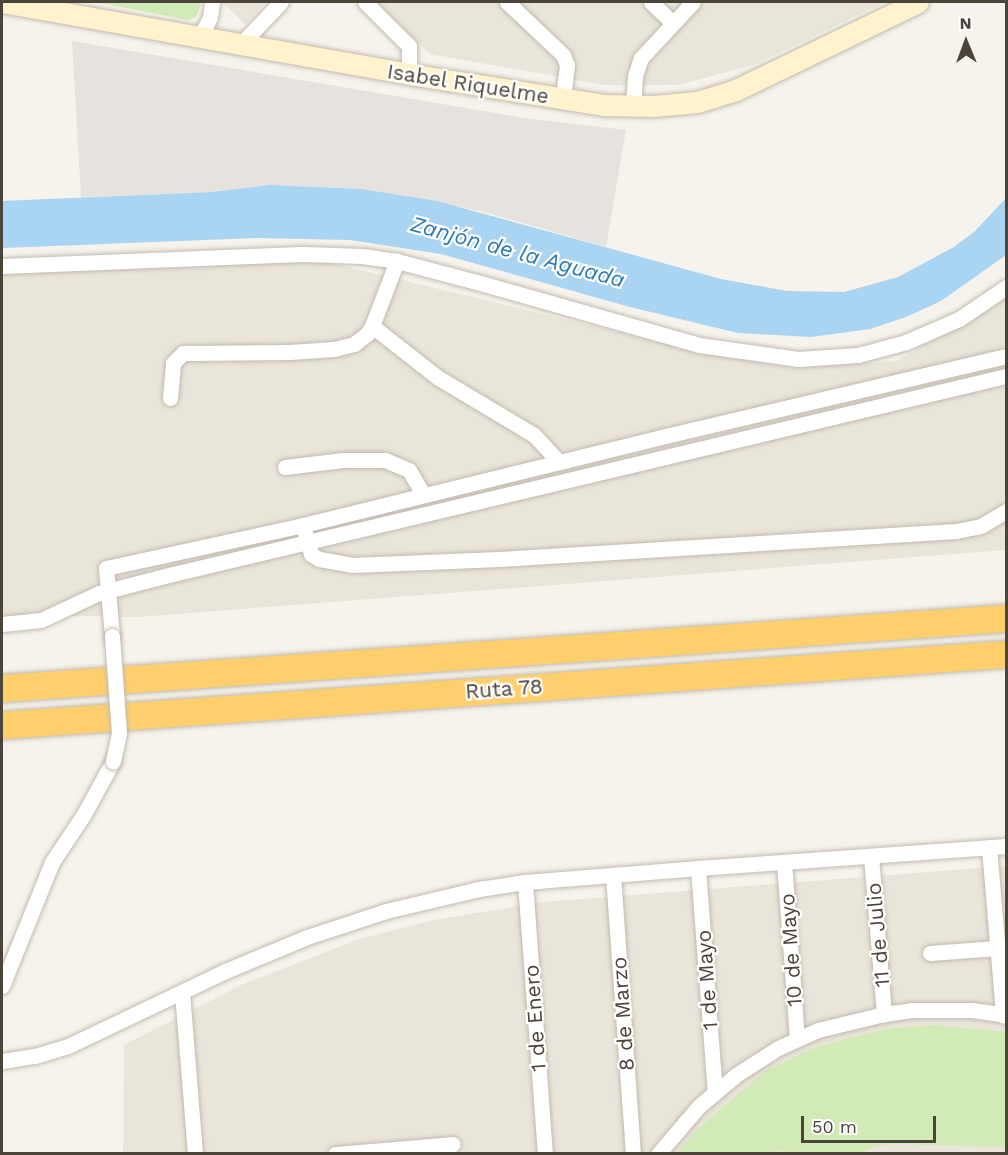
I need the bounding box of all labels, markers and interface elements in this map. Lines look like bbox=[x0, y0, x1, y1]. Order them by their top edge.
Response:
north arrow bbox=[936, 12, 996, 72]
text: N bbox=[960, 14, 972, 33]
street label: Isabel Riquelme bbox=[385, 59, 551, 109]
water label: Zanjón de la Aguada bbox=[408, 211, 628, 293]
street label: Ruta 78 bbox=[464, 674, 544, 704]
street label: 11 de Julio bbox=[861, 881, 895, 989]
street label: 10 de Mayo bbox=[774, 893, 808, 1007]
street label: 1 de Mayo bbox=[691, 929, 723, 1031]
street label: 8 de Marzo bbox=[606, 956, 640, 1072]
street label: 1 de Enero bbox=[519, 964, 551, 1072]
scale bar bbox=[804, 1104, 939, 1142]
text: 50 m bbox=[812, 1116, 857, 1137]

